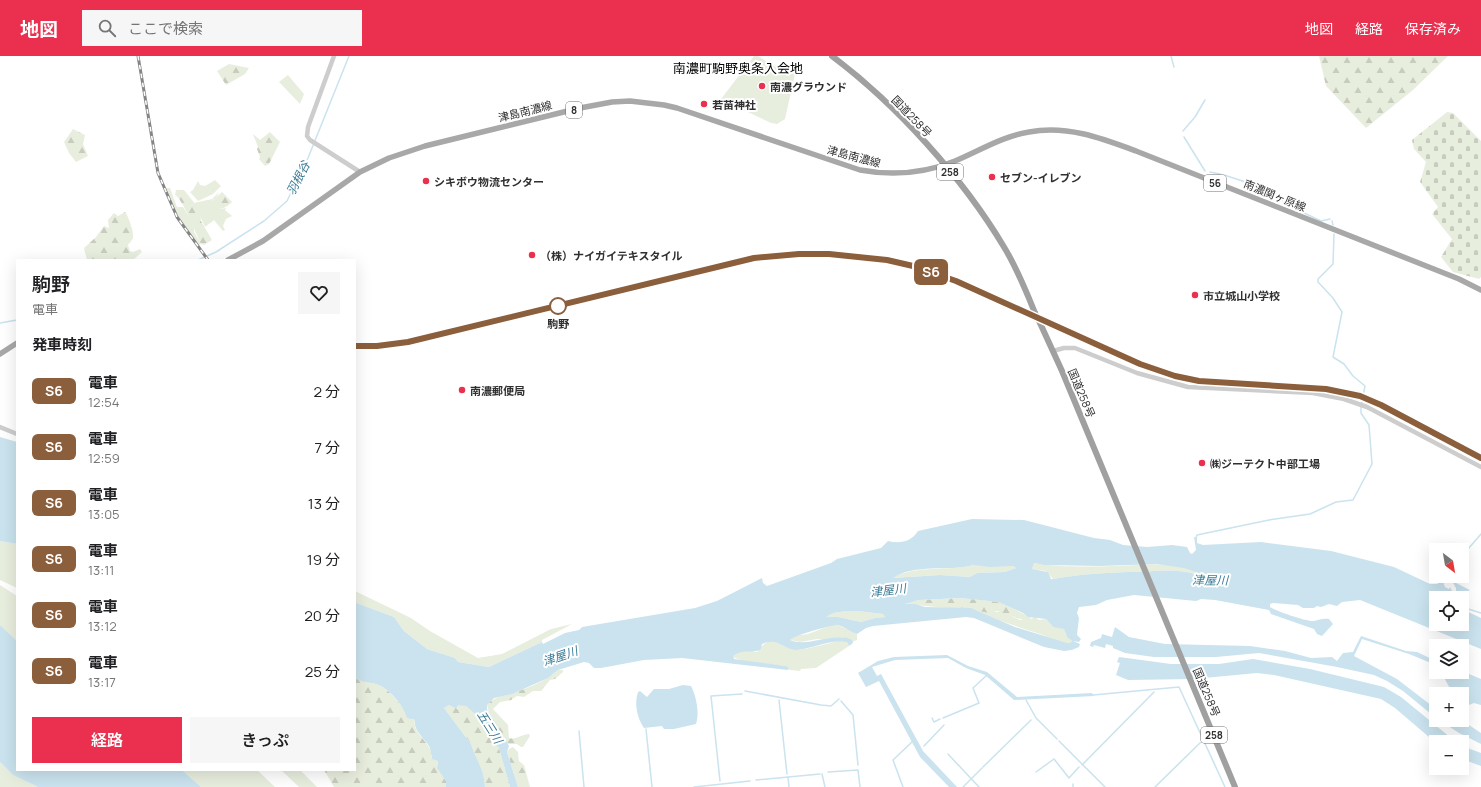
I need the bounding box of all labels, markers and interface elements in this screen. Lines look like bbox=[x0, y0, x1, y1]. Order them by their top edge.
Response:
search box bbox=[82, 10, 362, 46]
text: 地図 bbox=[20, 16, 58, 42]
icon: search bbox=[96, 17, 118, 39]
text: ここで検索 bbox=[128, 18, 203, 39]
text: 地図 bbox=[1305, 19, 1333, 38]
text: 経路 bbox=[1355, 19, 1383, 38]
text: 保存済み bbox=[1405, 19, 1461, 38]
district label: 南濃町駒野奥条入会地 bbox=[673, 59, 803, 77]
place label: 南濃グラウンド bbox=[770, 79, 847, 94]
marker: 南濃グラウンド bbox=[757, 81, 767, 91]
street label: 国道258号 bbox=[889, 92, 935, 140]
street label: 津島南濃線 bbox=[497, 97, 553, 125]
place label: 若苗神社 bbox=[712, 97, 756, 112]
marker: 若苗神社 bbox=[699, 99, 709, 109]
road number: 8 bbox=[566, 102, 582, 118]
street label: 津島南濃線 bbox=[825, 142, 883, 170]
water label: 羽根谷 bbox=[282, 157, 314, 198]
road number: 258 bbox=[937, 164, 963, 180]
place label: セブン-イレブン bbox=[1000, 170, 1082, 185]
marker: セブン-イレブン bbox=[987, 172, 997, 182]
place label: シキボウ物流センター bbox=[434, 174, 544, 189]
road number: 56 bbox=[1204, 175, 1226, 191]
marker: シキボウ物流センター bbox=[421, 176, 431, 186]
street label: 南濃関ヶ原線 bbox=[1242, 176, 1308, 214]
place label: （株）ナイガイテキスタイル bbox=[540, 248, 682, 263]
marker: （株）ナイガイテキスタイル bbox=[527, 250, 537, 260]
line badge: S6 bbox=[913, 259, 949, 285]
text: S6 bbox=[922, 262, 940, 281]
text: 駒野 bbox=[32, 271, 70, 297]
button: heart bbox=[298, 272, 340, 314]
place label: 市立城山小学校 bbox=[1203, 288, 1280, 303]
marker: 市立城山小学校 bbox=[1190, 290, 1200, 300]
marker: 駒野 bbox=[549, 297, 567, 315]
text: 電車 bbox=[32, 300, 58, 318]
place label: 駒野 bbox=[547, 316, 570, 331]
text: 発車時刻 bbox=[32, 334, 92, 355]
street label: 国道258号 bbox=[1065, 366, 1099, 420]
text: 電車 bbox=[88, 372, 118, 393]
text: S6 bbox=[45, 381, 63, 400]
text: 2 分 bbox=[313, 381, 340, 402]
place label: 南濃郵便局 bbox=[470, 383, 525, 398]
marker: 南濃郵便局 bbox=[457, 385, 467, 395]
text: 12:54 bbox=[88, 393, 120, 411]
text: 電車 bbox=[88, 428, 118, 449]
text: S6 bbox=[45, 437, 63, 456]
text: 7 分 bbox=[314, 437, 340, 458]
text: 12:59 bbox=[88, 449, 120, 467]
place label: ㈱ジーテクト中部工場 bbox=[1210, 456, 1320, 471]
marker: ㈱ジーテクト中部工場 bbox=[1197, 458, 1207, 468]
text: 電車 bbox=[88, 484, 118, 505]
text: S6 bbox=[45, 493, 63, 512]
text: 13 分 bbox=[308, 493, 340, 514]
text: 13:05 bbox=[88, 505, 120, 523]
text: 電車 bbox=[88, 540, 118, 561]
north arrow bbox=[1429, 543, 1469, 583]
map controls bbox=[1429, 543, 1469, 775]
text: S6 bbox=[45, 549, 63, 568]
text: 19 分 bbox=[307, 549, 340, 570]
text: 13:11 bbox=[88, 561, 114, 579]
water label: 津屋川 bbox=[1192, 571, 1230, 589]
water label: 津屋川 bbox=[869, 579, 909, 601]
button: locate bbox=[1429, 591, 1469, 631]
text: 電車 bbox=[88, 596, 118, 617]
text: S6 bbox=[45, 605, 63, 624]
text: 20 分 bbox=[304, 605, 340, 626]
text: 13:12 bbox=[88, 617, 117, 635]
button: layers bbox=[1429, 639, 1469, 679]
water label: 津屋川 bbox=[540, 641, 582, 670]
text: 電車 bbox=[88, 652, 118, 673]
text: S6 bbox=[45, 661, 63, 680]
text: 25 分 bbox=[305, 661, 340, 682]
street label: 国道258号 bbox=[1190, 665, 1224, 719]
text: 13:17 bbox=[88, 673, 116, 691]
button: + bbox=[1429, 687, 1469, 727]
water label: 五三川 bbox=[473, 707, 508, 748]
button: 経路 bbox=[32, 717, 182, 763]
button: きっぷ bbox=[190, 717, 340, 763]
road number: 258 bbox=[1201, 727, 1227, 743]
button: − bbox=[1429, 735, 1469, 775]

